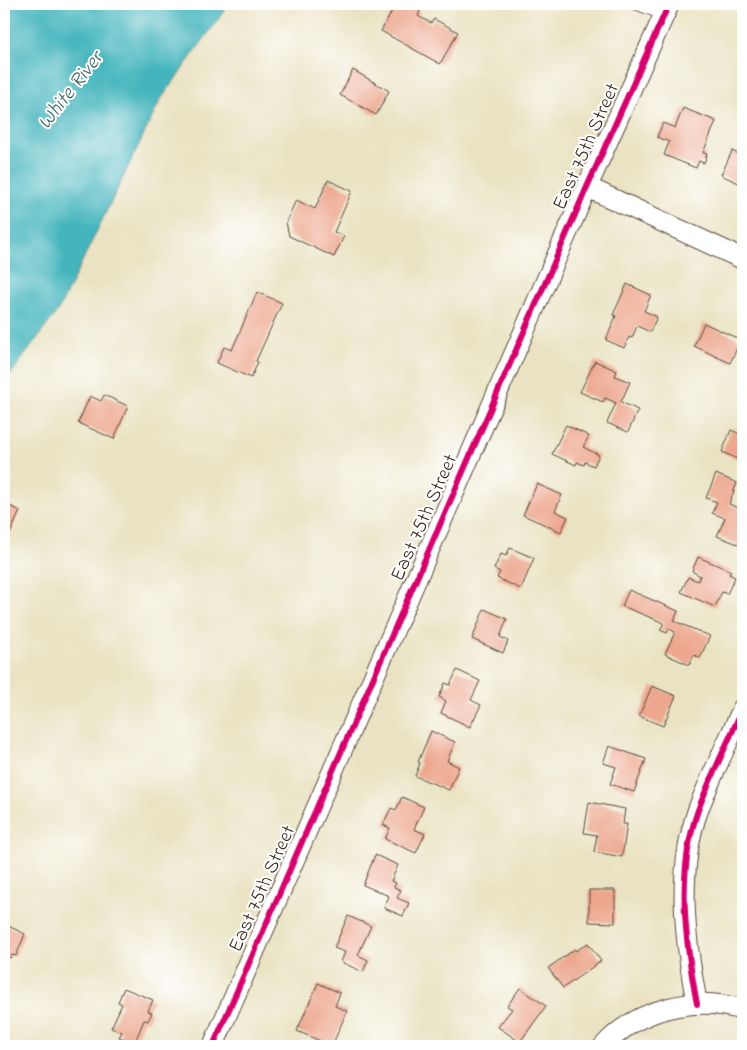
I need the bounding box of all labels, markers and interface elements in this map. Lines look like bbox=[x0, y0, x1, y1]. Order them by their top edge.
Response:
water label: White River bbox=[31, 44, 113, 136]
street label: East 75th Street bbox=[546, 79, 628, 215]
street label: East 75th Street bbox=[384, 450, 466, 586]
street label: East 75th Street bbox=[222, 821, 304, 957]

